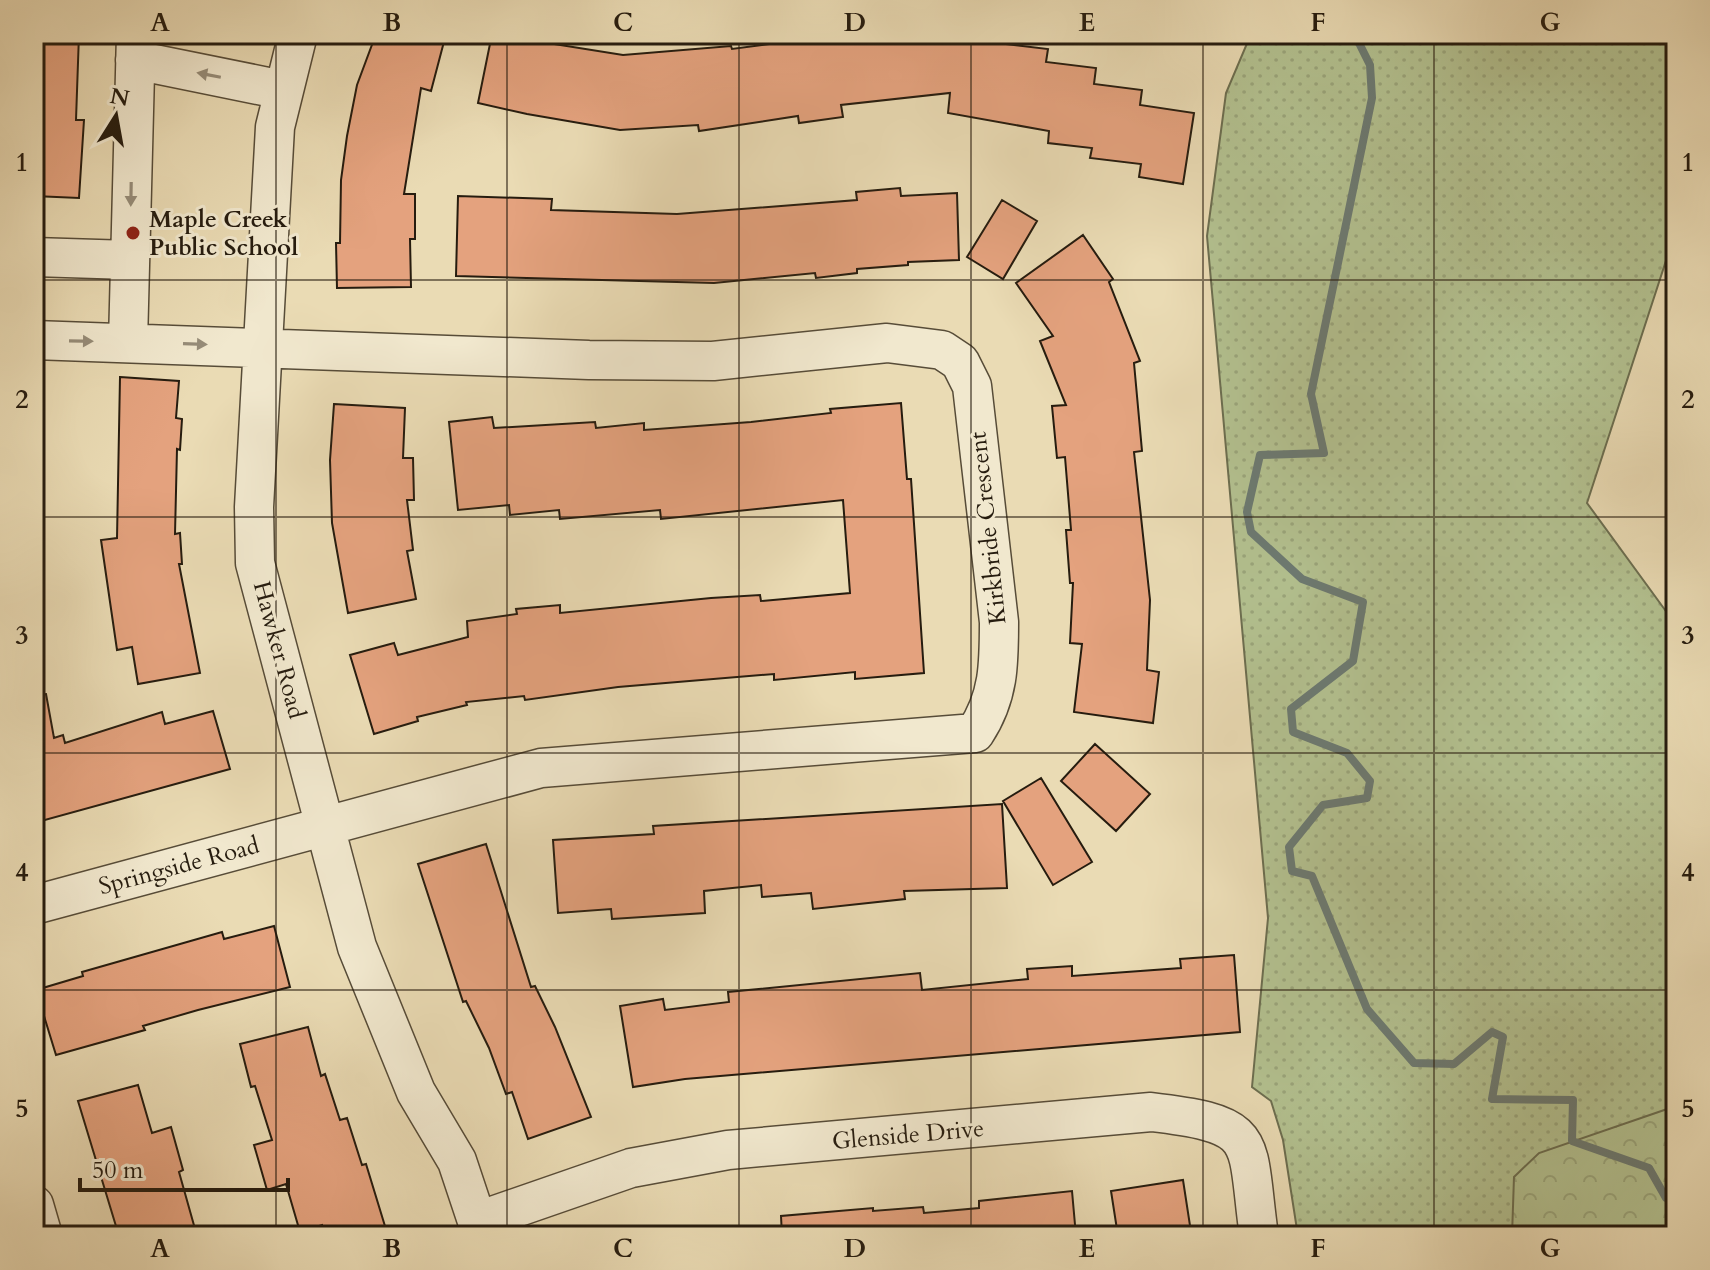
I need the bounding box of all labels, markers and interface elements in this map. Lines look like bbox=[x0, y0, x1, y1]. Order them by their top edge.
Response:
text: A bbox=[150, 5, 170, 40]
text: B bbox=[383, 5, 401, 40]
text: C bbox=[613, 5, 633, 40]
text: D bbox=[844, 5, 866, 40]
text: E bbox=[1079, 5, 1095, 40]
text: F bbox=[1310, 5, 1326, 40]
text: G bbox=[1539, 5, 1561, 40]
one-way arrow bbox=[197, 68, 222, 81]
north arrow bbox=[76, 76, 156, 156]
text: N bbox=[107, 81, 132, 114]
text: 1 bbox=[15, 145, 29, 180]
text: 1 bbox=[1681, 145, 1695, 180]
one-way arrow bbox=[125, 182, 138, 207]
place label: Maple Creek Public School bbox=[149, 203, 298, 264]
marker: Maple Creek Public School bbox=[124, 224, 142, 242]
one-way arrow bbox=[69, 335, 94, 348]
one-way arrow bbox=[183, 338, 208, 351]
text: 2 bbox=[15, 382, 29, 417]
text: 2 bbox=[1681, 382, 1695, 417]
street label: Kirkbride Crescent bbox=[961, 429, 1015, 626]
street label: Hawker Road bbox=[245, 577, 313, 723]
text: 3 bbox=[15, 618, 29, 653]
text: 3 bbox=[1681, 618, 1695, 653]
street label: Springside Road bbox=[95, 829, 263, 903]
text: 4 bbox=[15, 855, 29, 890]
text: 4 bbox=[1681, 855, 1695, 890]
text: 5 bbox=[15, 1091, 29, 1126]
text: 5 bbox=[1681, 1091, 1695, 1126]
street label: Glenside Drive bbox=[831, 1112, 985, 1158]
scale bar bbox=[80, 1142, 288, 1192]
text: 50 m bbox=[92, 1154, 144, 1187]
text: A bbox=[150, 1231, 170, 1266]
text: B bbox=[383, 1231, 401, 1266]
text: C bbox=[613, 1231, 633, 1266]
text: D bbox=[844, 1231, 866, 1266]
text: E bbox=[1079, 1231, 1095, 1266]
text: F bbox=[1310, 1231, 1326, 1266]
text: G bbox=[1539, 1231, 1561, 1266]

